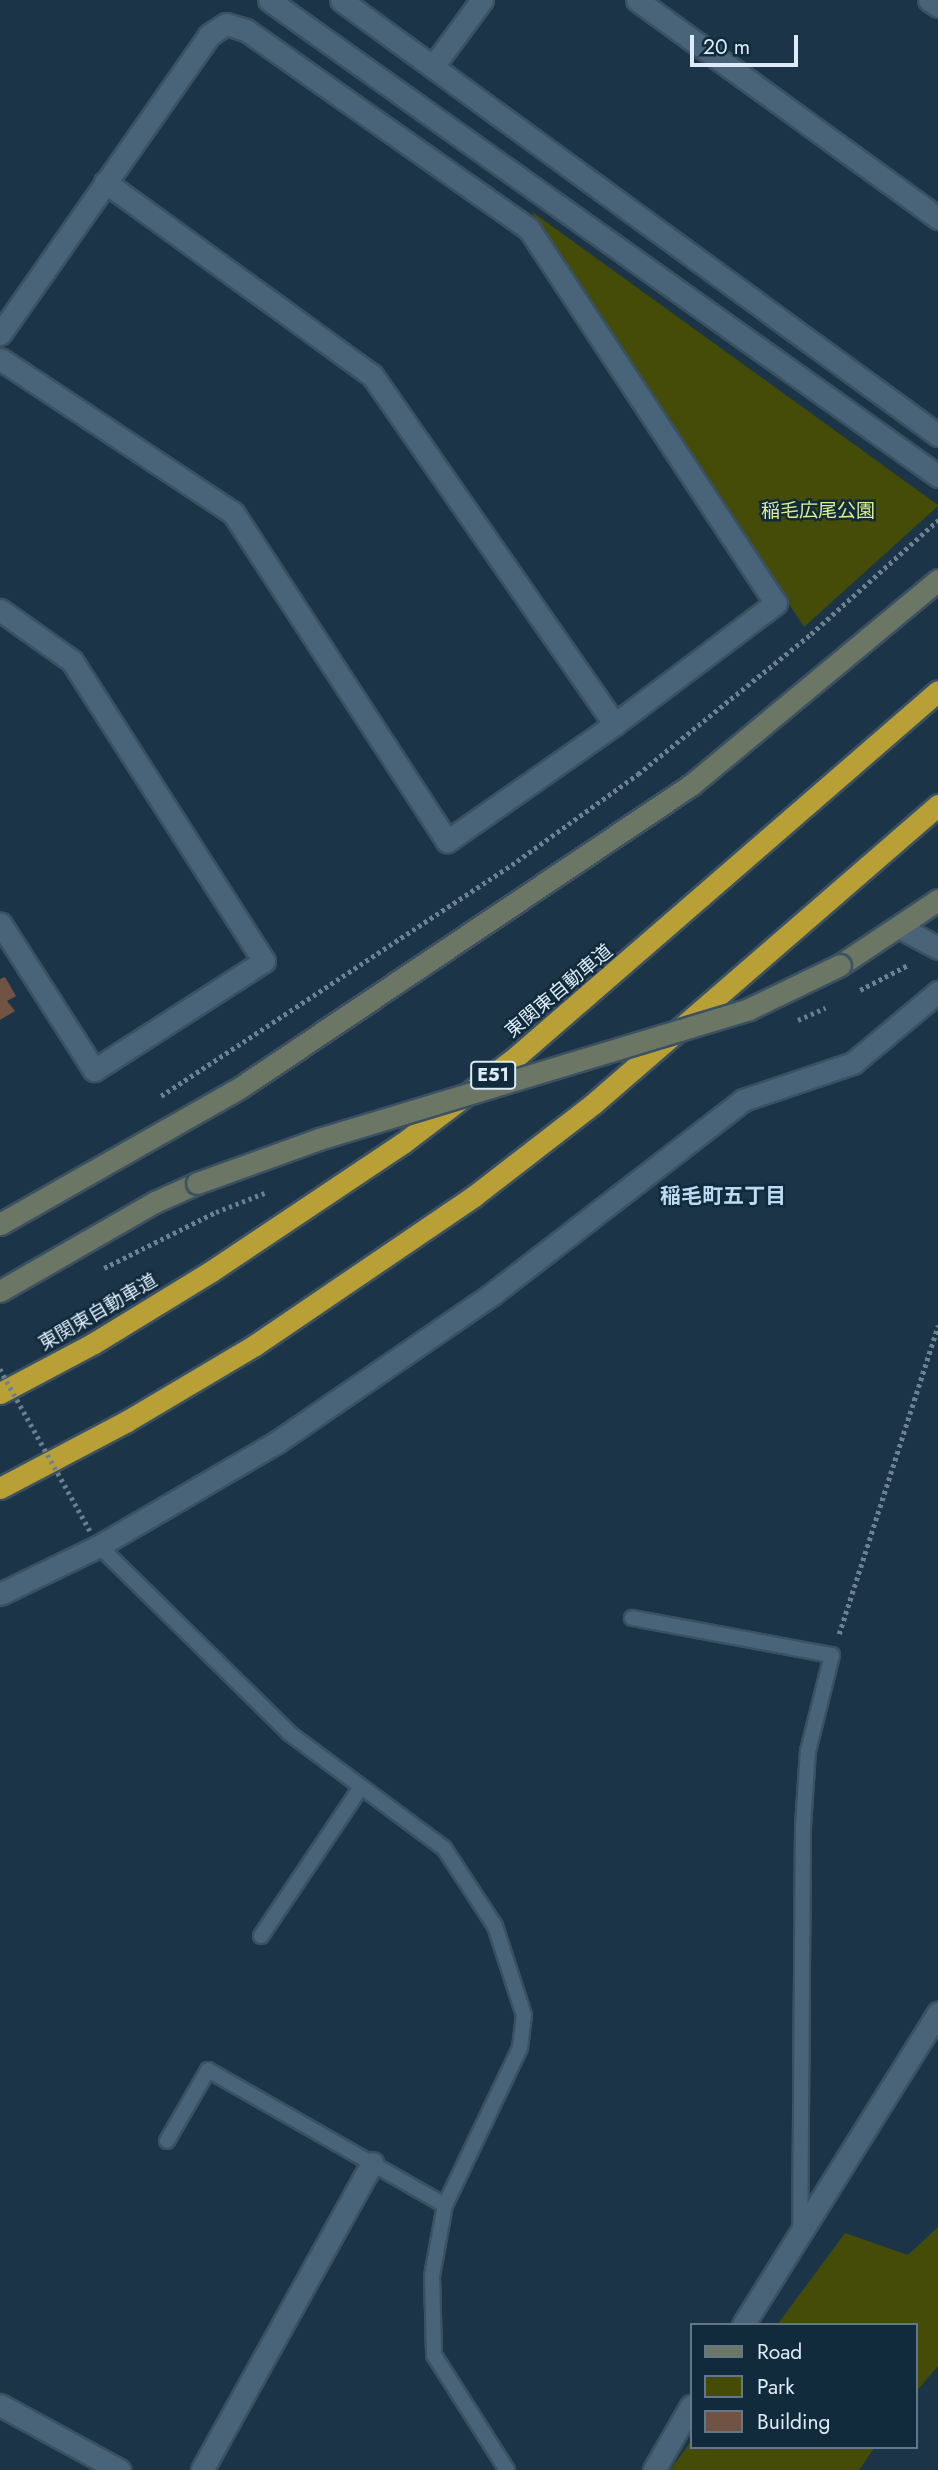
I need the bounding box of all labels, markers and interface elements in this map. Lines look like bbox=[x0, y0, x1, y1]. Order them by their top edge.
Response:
scale bar bbox=[693, 21, 802, 65]
text: 20 m bbox=[703, 32, 750, 62]
park label: 稲毛広尾公園 bbox=[761, 500, 875, 522]
street label: 東関東自動車道 bbox=[501, 940, 617, 1042]
road number: E51 bbox=[468, 1060, 518, 1090]
district label: 稲毛町五丁目 bbox=[660, 1183, 786, 1209]
street label: 東関東自動車道 bbox=[35, 1269, 161, 1355]
legend bbox=[690, 2323, 917, 2449]
text: Road bbox=[757, 2337, 802, 2367]
text: Park bbox=[757, 2372, 794, 2402]
text: Building bbox=[757, 2407, 830, 2437]

